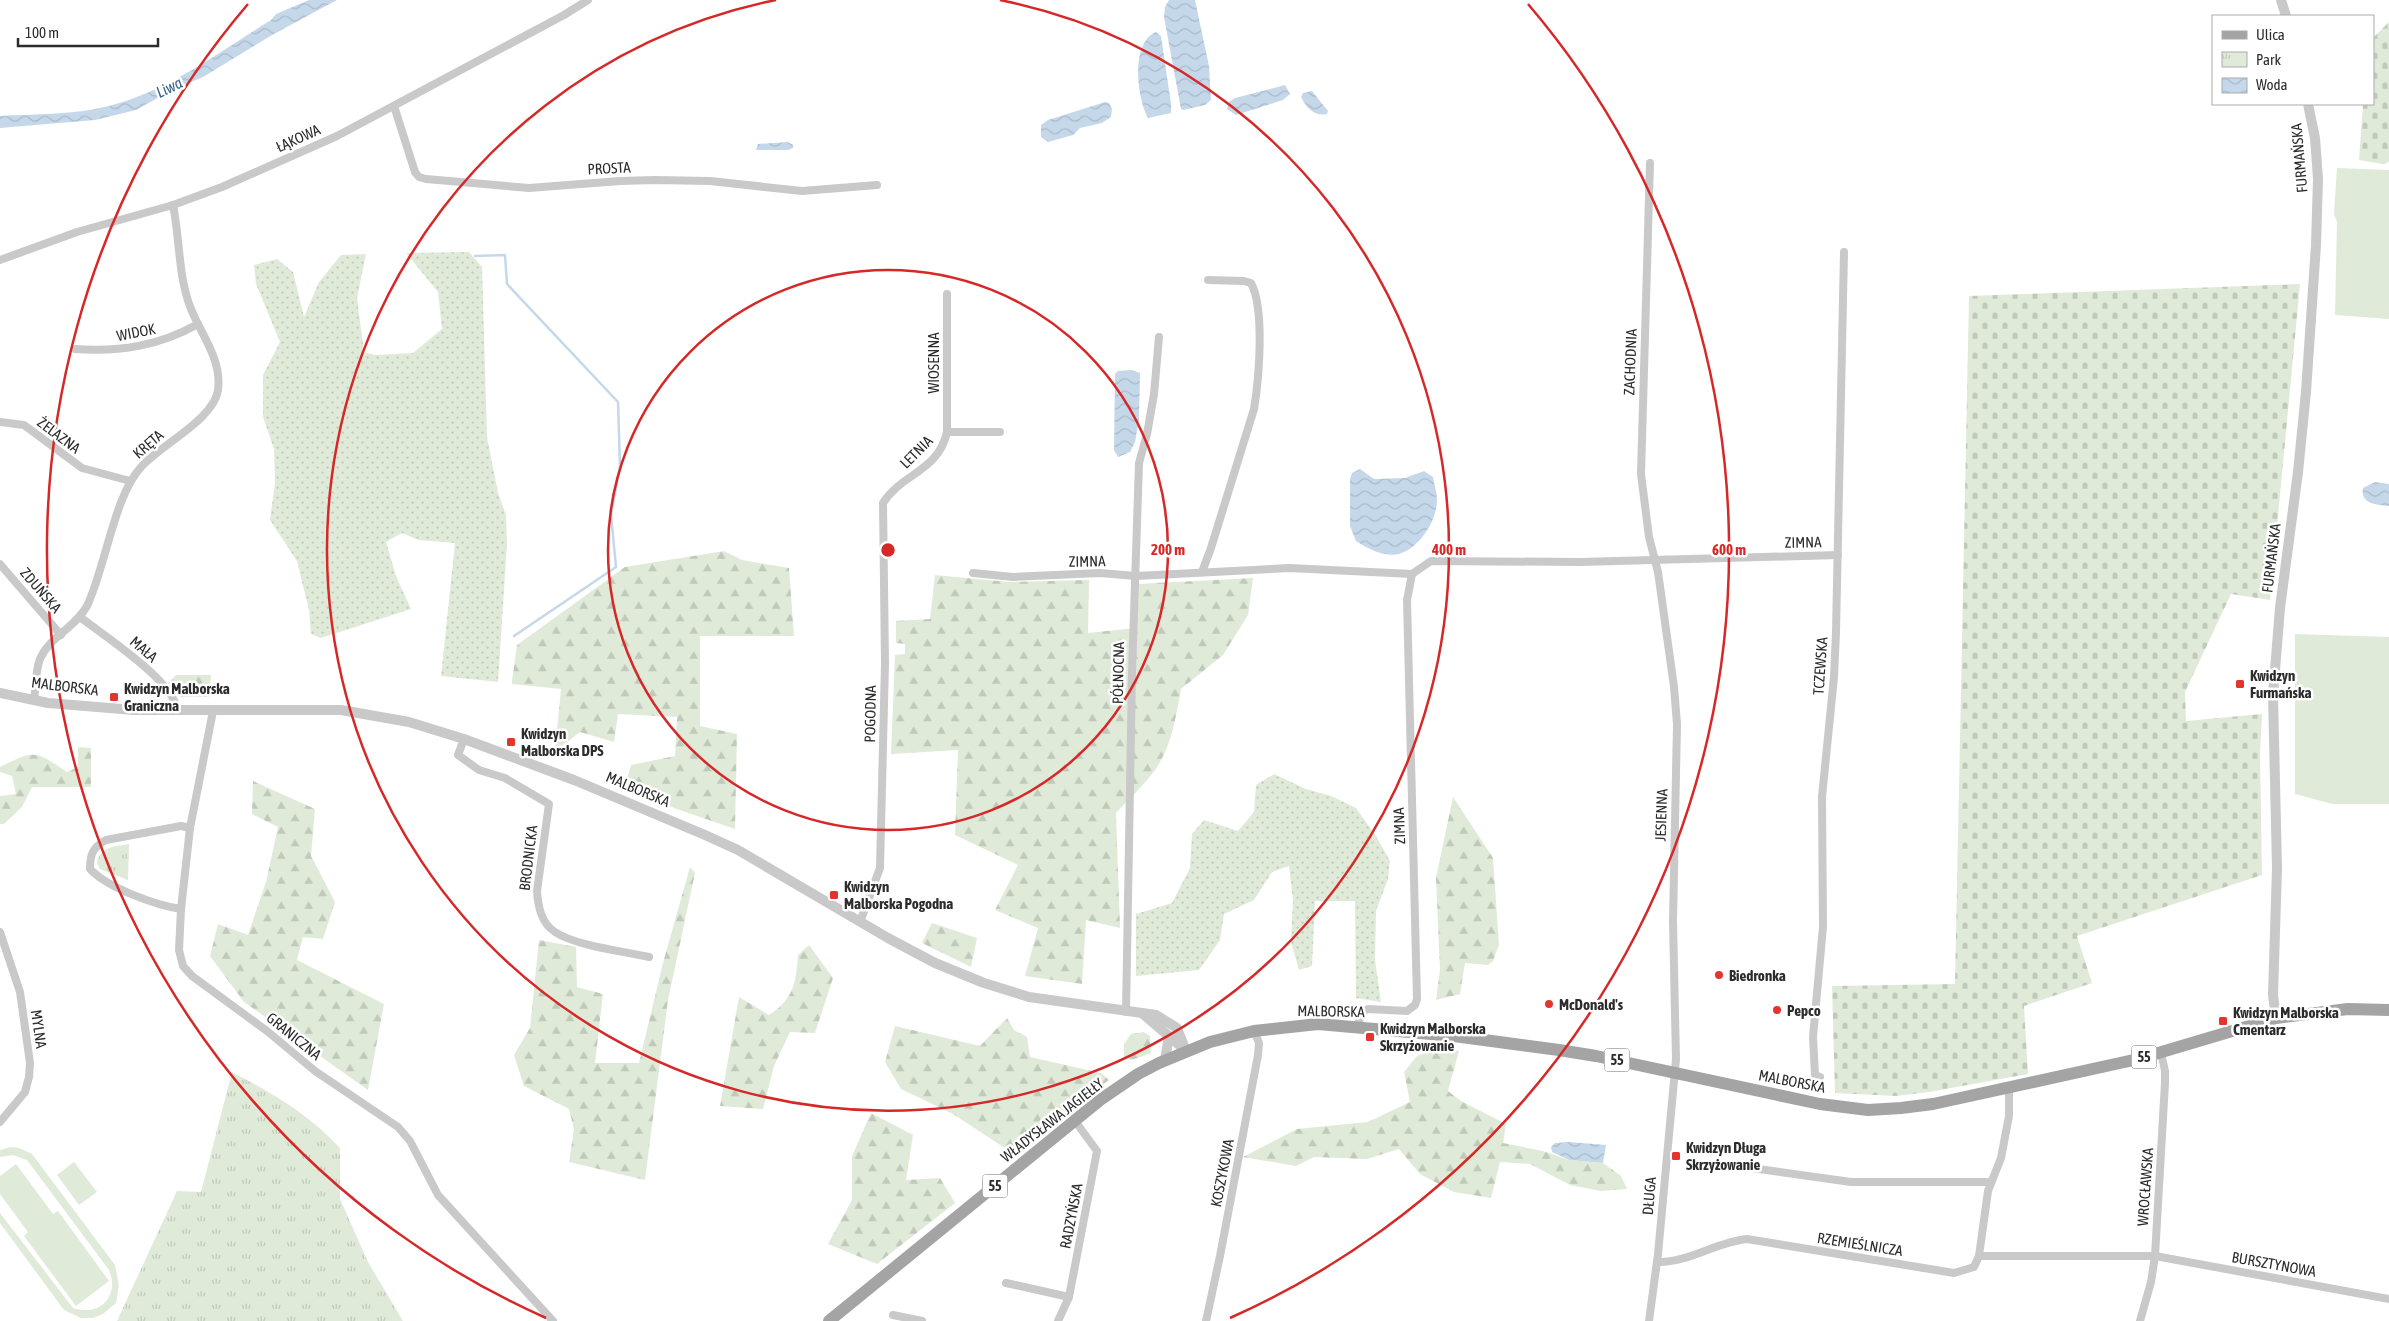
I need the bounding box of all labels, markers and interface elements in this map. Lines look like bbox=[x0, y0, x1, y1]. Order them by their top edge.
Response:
scale bar bbox=[18, 15, 158, 47]
legend bbox=[2212, 15, 2374, 105]
text: 100 m bbox=[25, 24, 59, 41]
text: Ulica bbox=[2256, 26, 2285, 43]
text: Park bbox=[2256, 51, 2281, 68]
water label: Liwa bbox=[153, 73, 185, 101]
text: Woda bbox=[2256, 76, 2288, 93]
street label: ŁĄKOWA bbox=[273, 120, 323, 155]
street label: FURMAŃSKA bbox=[2287, 122, 2311, 193]
street label: PROSTA bbox=[587, 158, 632, 178]
street label: WIDOK bbox=[115, 320, 158, 344]
street label: ZACHODNIA bbox=[1620, 328, 1640, 396]
street label: WIOSENNA bbox=[925, 332, 942, 394]
street label: ŻELAZNA bbox=[34, 413, 84, 457]
street label: KRĘTA bbox=[129, 426, 167, 462]
street label: LETNIA bbox=[896, 432, 936, 472]
street label: FURMAŃSKA bbox=[2258, 522, 2284, 594]
street label: ZIMNA bbox=[1784, 533, 1822, 551]
centre of rings bbox=[879, 541, 897, 559]
text: 200 m bbox=[1151, 541, 1185, 558]
text: 400 m bbox=[1431, 541, 1466, 558]
text: 600 m bbox=[1712, 541, 1746, 558]
street label: ZIMNA bbox=[1068, 552, 1106, 570]
street label: ZDUŃSKA bbox=[17, 564, 66, 616]
street label: MAŁA bbox=[127, 633, 162, 666]
street label: TCZEWSKA bbox=[1809, 636, 1831, 696]
street label: PÓŁNOCNA bbox=[1109, 641, 1127, 704]
place label: Kwidzyn Furmańska bbox=[2250, 667, 2312, 701]
street label: MALBORSKA bbox=[30, 673, 100, 699]
marker: Kwidzyn Furmańska bbox=[2234, 678, 2246, 690]
place label: Kwidzyn Malborska Graniczna bbox=[124, 680, 230, 714]
street label: POGODNA bbox=[861, 684, 879, 743]
marker: Kwidzyn Malborska Graniczna bbox=[108, 691, 120, 703]
place label: Kwidzyn Malborska DPS bbox=[521, 725, 604, 759]
marker: Kwidzyn Malborska DPS bbox=[505, 736, 517, 748]
street label: MALBORSKA bbox=[604, 768, 673, 810]
street label: JESIENNA bbox=[1652, 788, 1670, 842]
street label: ZIMNA bbox=[1390, 807, 1408, 845]
street label: BRODNICKA bbox=[516, 824, 541, 892]
place label: Kwidzyn Malborska Pogodna bbox=[844, 878, 953, 912]
marker: Kwidzyn Malborska Pogodna bbox=[828, 889, 840, 901]
place label: Biedronka bbox=[1729, 967, 1786, 984]
marker: Biedronka bbox=[1713, 969, 1725, 981]
place label: McDonald's bbox=[1559, 996, 1624, 1013]
marker: McDonald's bbox=[1543, 998, 1555, 1010]
street label: MALBORSKA bbox=[1297, 1002, 1366, 1020]
place label: Pepco bbox=[1787, 1002, 1821, 1019]
marker: Pepco bbox=[1771, 1004, 1783, 1016]
place label: Kwidzyn Malborska Cmentarz bbox=[2233, 1004, 2339, 1038]
street label: MYLNA bbox=[28, 1009, 50, 1050]
street label: GRANICZNA bbox=[263, 1009, 325, 1064]
marker: Kwidzyn Malborska Cmentarz bbox=[2217, 1015, 2229, 1027]
place label: Kwidzyn Malborska Skrzyżowanie bbox=[1380, 1020, 1486, 1054]
marker: Kwidzyn Malborska Skrzyżowanie bbox=[1364, 1031, 1376, 1043]
road number: 55 bbox=[2132, 1046, 2156, 1068]
road number: 55 bbox=[1604, 1048, 1630, 1072]
street label: MALBORSKA bbox=[1757, 1066, 1827, 1096]
street label: WŁADYSŁAWA JAGIEŁŁY bbox=[997, 1075, 1107, 1165]
street label: KOSZYKOWA bbox=[1207, 1137, 1237, 1208]
place label: Kwidzyn Długa Skrzyżowanie bbox=[1686, 1139, 1766, 1173]
street label: WROCŁAWSKA bbox=[2134, 1147, 2156, 1227]
marker: Kwidzyn Długa Skrzyżowanie bbox=[1670, 1150, 1682, 1162]
road number: 55 bbox=[982, 1174, 1008, 1198]
street label: DŁUGA bbox=[1639, 1176, 1659, 1216]
street label: RADZYŃSKA bbox=[1056, 1181, 1086, 1250]
street label: RZEMIEŚLNICZA bbox=[1816, 1229, 1905, 1259]
street label: BURSZTYNOWA bbox=[2231, 1248, 2318, 1280]

